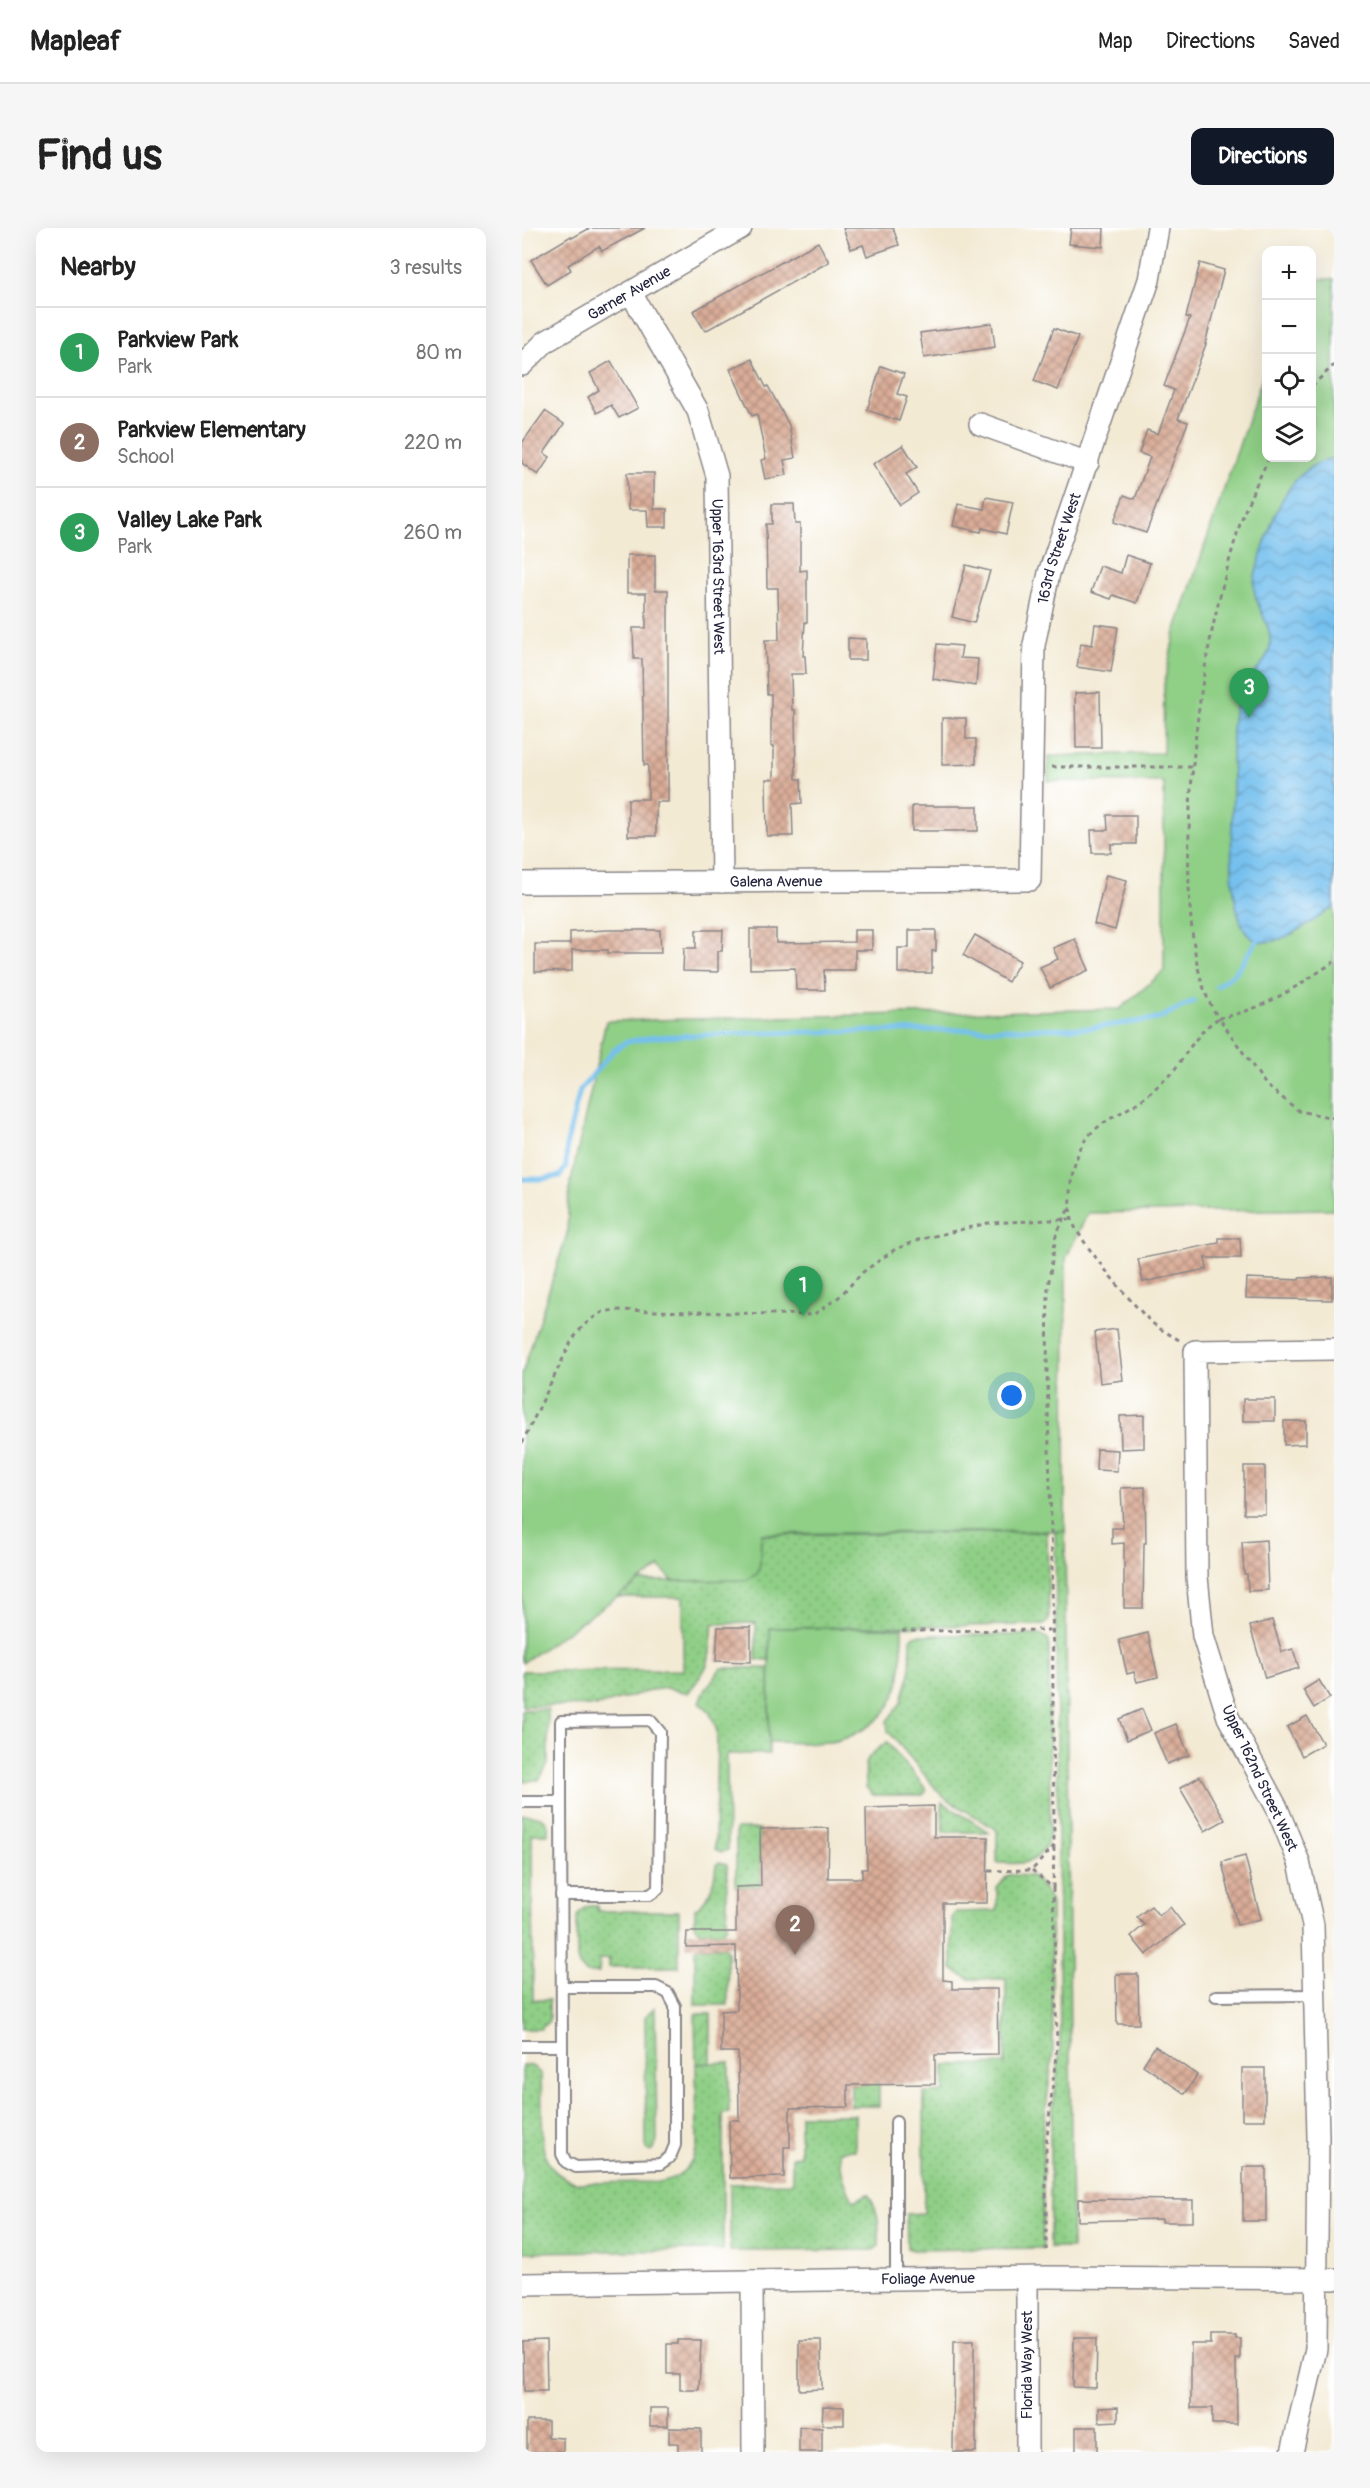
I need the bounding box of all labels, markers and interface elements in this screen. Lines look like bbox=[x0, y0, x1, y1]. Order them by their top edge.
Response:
text: Mapleaf bbox=[30, 24, 121, 59]
text: Map bbox=[1098, 28, 1133, 55]
text: Directions bbox=[1166, 28, 1255, 55]
text: Saved bbox=[1288, 28, 1340, 55]
button: Directions bbox=[1191, 128, 1334, 185]
text: Find us bbox=[36, 130, 162, 182]
map controls bbox=[1262, 246, 1316, 462]
button: + bbox=[1262, 246, 1316, 300]
text: Nearby bbox=[60, 251, 136, 283]
text: 3 results bbox=[390, 255, 462, 280]
street label: Garner Avenue bbox=[585, 262, 675, 325]
button: − bbox=[1262, 300, 1316, 354]
text: Parkview Park bbox=[117, 326, 238, 354]
text: 1 bbox=[76, 340, 83, 365]
text: 80 m bbox=[416, 340, 462, 365]
text: Park bbox=[117, 354, 152, 379]
button: locate bbox=[1262, 354, 1316, 408]
button: layers bbox=[1262, 408, 1316, 462]
text: Parkview Elementary bbox=[117, 416, 306, 444]
text: 2 bbox=[74, 430, 85, 455]
text: 220 m bbox=[404, 430, 462, 455]
text: School bbox=[117, 444, 174, 469]
street label: 163rd Street West bbox=[1034, 489, 1086, 606]
street label: Upper 163rd Street West bbox=[707, 499, 728, 656]
text: Valley Lake Park bbox=[117, 506, 262, 534]
text: 3 bbox=[74, 520, 85, 545]
text: 260 m bbox=[403, 520, 462, 545]
text: Park bbox=[117, 534, 152, 559]
pin: 3 bbox=[1230, 668, 1268, 718]
street label: Galena Avenue bbox=[730, 872, 823, 892]
pin: 1 bbox=[784, 1266, 822, 1316]
your location bbox=[997, 1381, 1026, 1410]
street label: Upper 162nd Street West bbox=[1217, 1702, 1302, 1855]
pin: 2 bbox=[776, 1906, 814, 1955]
street label: Foliage Avenue bbox=[881, 2269, 976, 2289]
street label: Florida Way West bbox=[1018, 2310, 1037, 2419]

